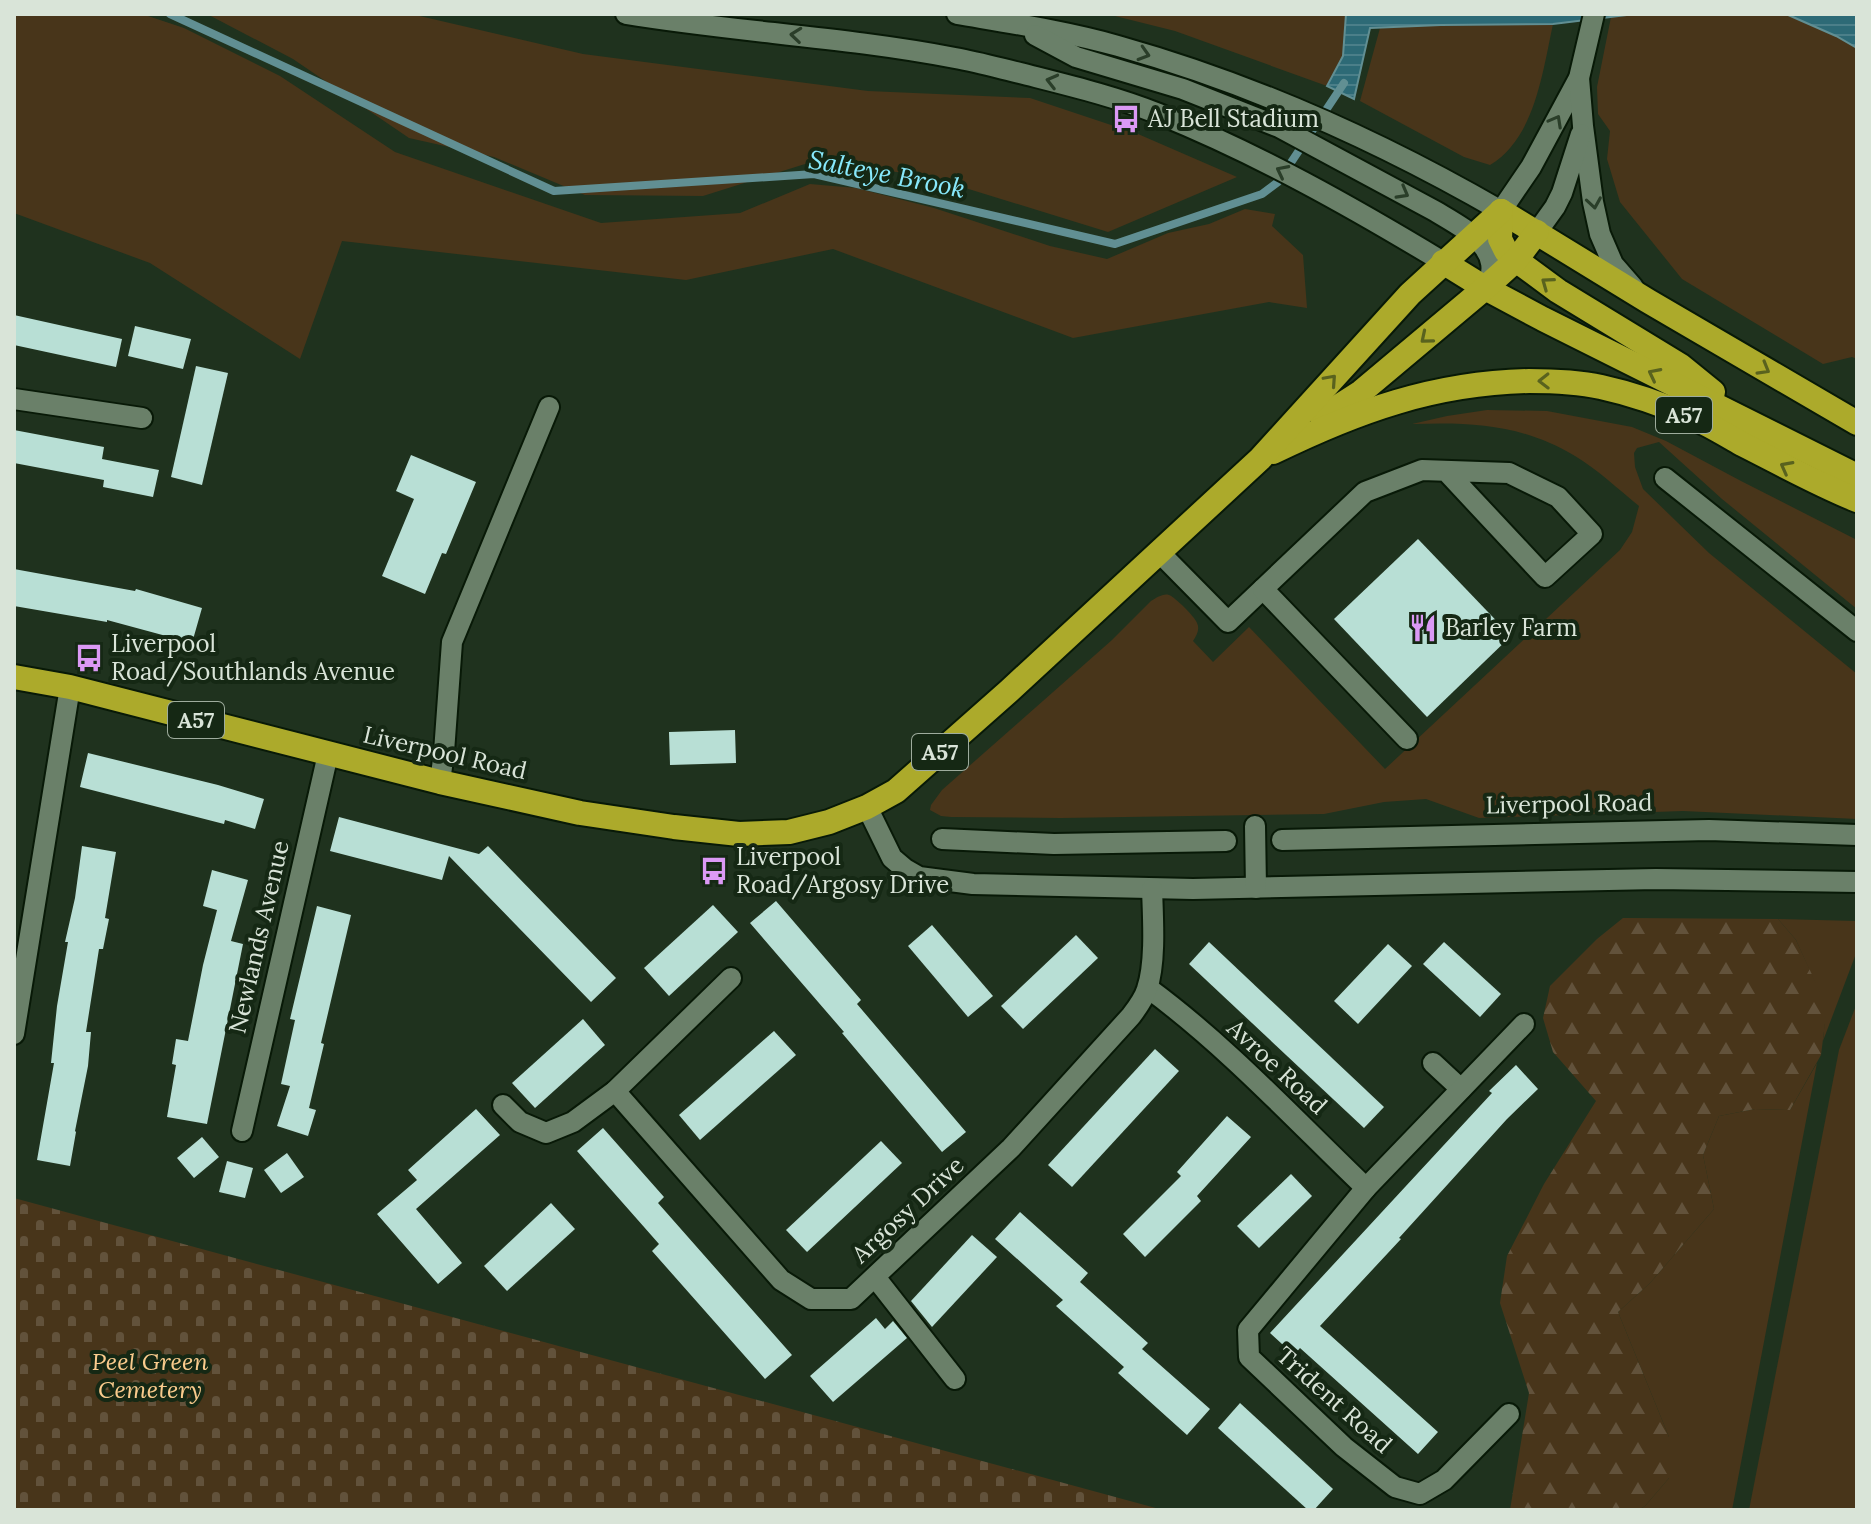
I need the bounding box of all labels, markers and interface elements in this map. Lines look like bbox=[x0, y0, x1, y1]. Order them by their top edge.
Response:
one-way arrow bbox=[789, 27, 802, 44]
one-way arrow bbox=[1137, 45, 1151, 61]
one-way arrow bbox=[1045, 74, 1059, 91]
place label: AJ Bell Stadium bbox=[1147, 103, 1319, 134]
bus stop icon: AJ Bell Stadium bbox=[1111, 104, 1141, 134]
one-way arrow bbox=[1546, 115, 1561, 129]
water label: Salteye Brook bbox=[806, 142, 968, 205]
one-way arrow bbox=[1276, 166, 1291, 181]
one-way arrow bbox=[1394, 183, 1408, 199]
one-way arrow bbox=[1584, 197, 1601, 210]
one-way arrow bbox=[1541, 278, 1555, 292]
one-way arrow bbox=[1420, 328, 1435, 343]
one-way arrow bbox=[1755, 359, 1770, 375]
one-way arrow bbox=[1648, 368, 1663, 384]
one-way arrow bbox=[1537, 372, 1550, 390]
one-way arrow bbox=[1321, 374, 1336, 389]
road number: A57 bbox=[1656, 397, 1712, 433]
one-way arrow bbox=[1780, 461, 1795, 476]
place label: Barley Farm bbox=[1445, 612, 1577, 643]
restaurant icon: Barley Farm bbox=[1408, 613, 1438, 643]
place label: Liverpool Road/Southlands Avenue bbox=[111, 628, 395, 687]
bus stop icon: Liverpool Road/Southlands Avenue bbox=[74, 643, 104, 673]
road number: A57 bbox=[168, 702, 224, 738]
street label: Liverpool Road bbox=[360, 719, 530, 786]
road number: A57 bbox=[912, 734, 968, 770]
street label: Liverpool Road bbox=[1485, 787, 1653, 820]
street label: Newlands Avenue bbox=[221, 837, 296, 1036]
place label: Liverpool Road/Argosy Drive bbox=[736, 841, 949, 900]
bus stop icon: Liverpool Road/Argosy Drive bbox=[699, 856, 729, 886]
street label: Avroe Road bbox=[1220, 1012, 1334, 1121]
street label: Argosy Drive bbox=[844, 1150, 970, 1270]
street label: Trident Road bbox=[1270, 1340, 1399, 1460]
park label: Peel Green Cemetery bbox=[92, 1346, 208, 1405]

